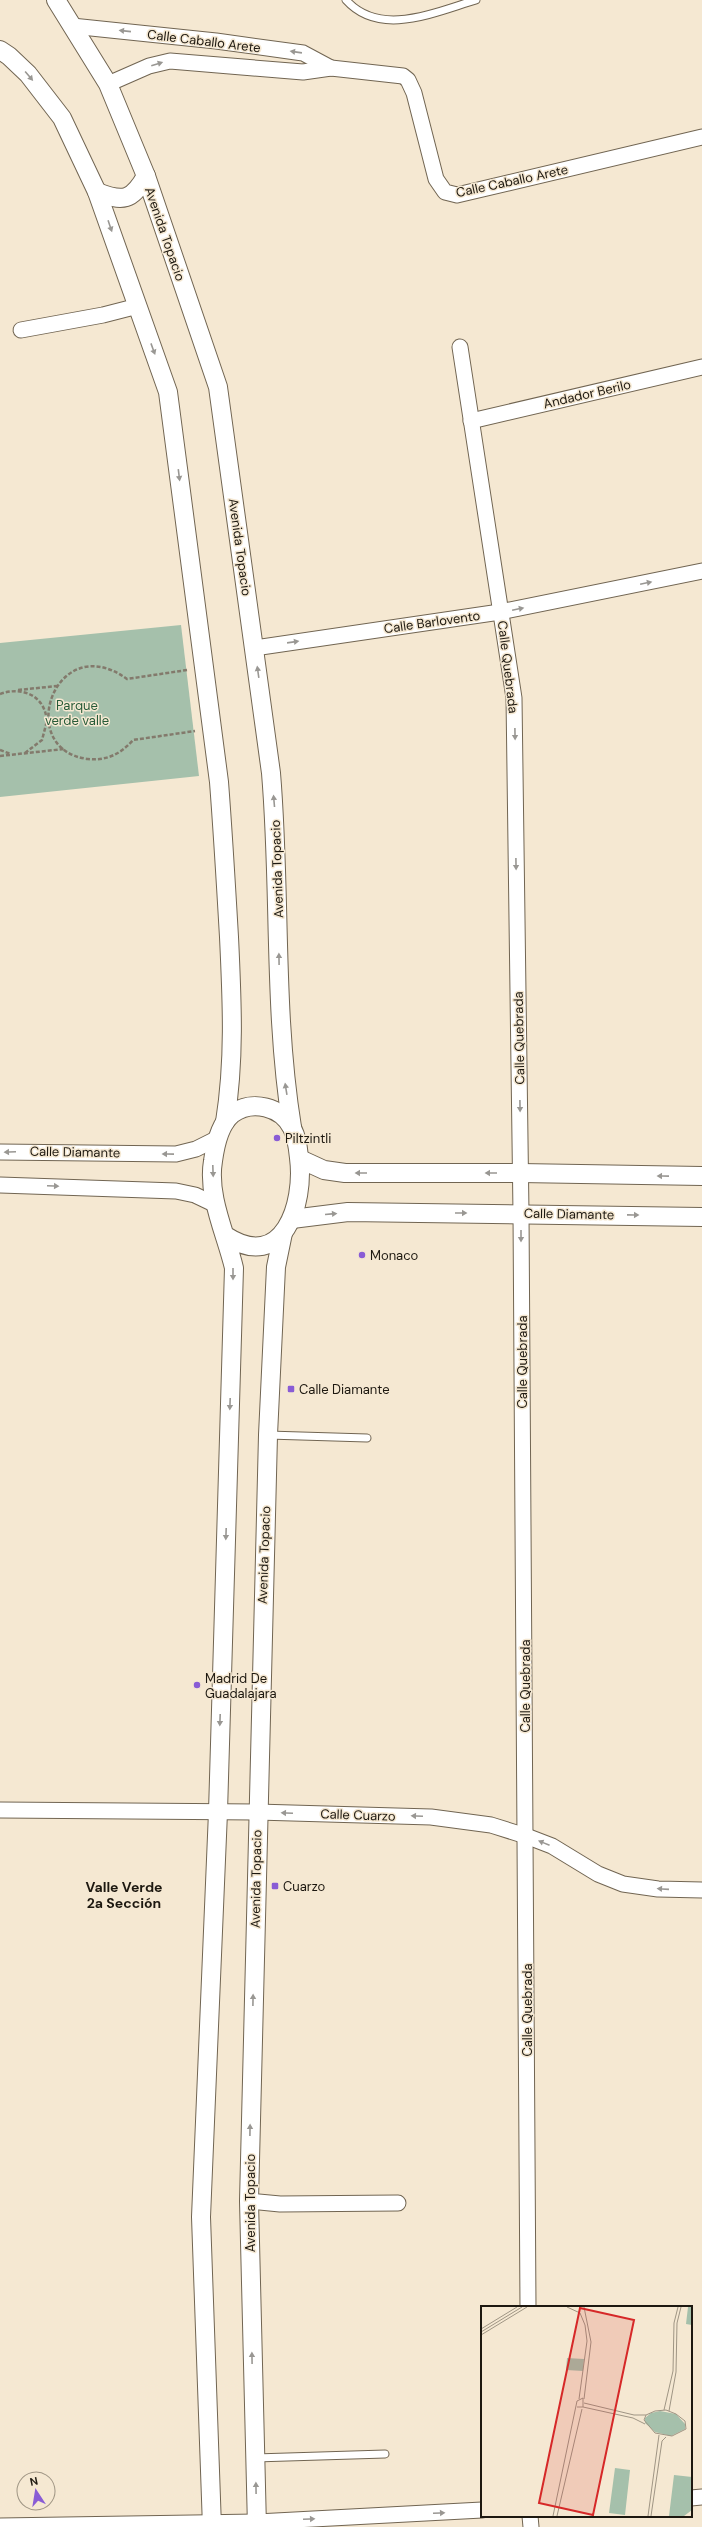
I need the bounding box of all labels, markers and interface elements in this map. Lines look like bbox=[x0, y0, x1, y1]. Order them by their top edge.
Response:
street label: Calle Caballo Arete bbox=[146, 26, 262, 56]
one-way arrow bbox=[119, 28, 131, 35]
one-way arrow bbox=[290, 49, 302, 55]
one-way arrow bbox=[151, 61, 163, 67]
one-way arrow bbox=[24, 71, 33, 81]
street label: Calle Caballo Arete bbox=[454, 161, 570, 201]
street label: Avenida Topacio bbox=[141, 185, 189, 284]
one-way arrow bbox=[107, 221, 113, 233]
one-way arrow bbox=[150, 343, 156, 355]
street label: Andador Berilo bbox=[542, 376, 633, 412]
one-way arrow bbox=[176, 469, 182, 482]
street label: Avenida Topacio bbox=[225, 497, 255, 597]
one-way arrow bbox=[640, 579, 652, 585]
one-way arrow bbox=[512, 605, 524, 611]
street label: Calle Barlovento bbox=[383, 607, 482, 637]
street label: Calle Quebrada bbox=[494, 620, 522, 714]
one-way arrow bbox=[287, 639, 299, 645]
one-way arrow bbox=[254, 666, 261, 678]
park label: Parque verde valle bbox=[45, 697, 109, 729]
one-way arrow bbox=[512, 728, 518, 741]
one-way arrow bbox=[270, 795, 277, 807]
street label: Avenida Topacio bbox=[267, 819, 287, 918]
one-way arrow bbox=[513, 858, 520, 870]
one-way arrow bbox=[276, 952, 282, 965]
street label: Calle Quebrada bbox=[510, 991, 528, 1085]
one-way arrow bbox=[283, 1083, 289, 1095]
one-way arrow bbox=[516, 1100, 523, 1112]
place label: Piltzintli bbox=[285, 1130, 331, 1147]
marker: Piltzintli bbox=[272, 1133, 282, 1143]
street label: Calle Diamante bbox=[30, 1143, 120, 1161]
one-way arrow bbox=[3, 1149, 16, 1155]
one-way arrow bbox=[162, 1150, 174, 1157]
one-way arrow bbox=[210, 1165, 216, 1178]
one-way arrow bbox=[354, 1170, 367, 1176]
one-way arrow bbox=[484, 1170, 497, 1176]
one-way arrow bbox=[656, 1173, 669, 1179]
one-way arrow bbox=[47, 1183, 60, 1189]
street label: Calle Diamante bbox=[524, 1205, 614, 1223]
one-way arrow bbox=[325, 1210, 337, 1217]
one-way arrow bbox=[455, 1210, 468, 1216]
one-way arrow bbox=[627, 1212, 640, 1218]
one-way arrow bbox=[518, 1230, 524, 1243]
place label: Monaco bbox=[370, 1247, 419, 1264]
marker: Monaco bbox=[357, 1250, 367, 1260]
one-way arrow bbox=[230, 1268, 237, 1280]
street label: Calle Quebrada bbox=[514, 1315, 531, 1409]
place label: Calle Diamante bbox=[299, 1381, 390, 1398]
marker: Calle Diamante bbox=[286, 1384, 296, 1394]
one-way arrow bbox=[227, 1398, 233, 1411]
street label: Avenida Topacio bbox=[254, 1505, 274, 1604]
one-way arrow bbox=[223, 1528, 229, 1541]
street label: Calle Quebrada bbox=[517, 1639, 534, 1733]
place label: Madrid De Guadalajara bbox=[205, 1670, 277, 1702]
marker: Madrid De Guadalajara bbox=[192, 1680, 202, 1690]
one-way arrow bbox=[217, 1714, 223, 1727]
street label: Calle Cuarzo bbox=[320, 1805, 396, 1825]
one-way arrow bbox=[280, 1810, 293, 1816]
one-way arrow bbox=[411, 1813, 423, 1820]
street label: Avenida Topacio bbox=[247, 1829, 265, 1928]
one-way arrow bbox=[537, 1839, 549, 1845]
district label: Valle Verde 2a Sección bbox=[85, 1878, 163, 1912]
place label: Cuarzo bbox=[283, 1878, 326, 1895]
marker: Cuarzo bbox=[270, 1881, 280, 1891]
one-way arrow bbox=[657, 1886, 669, 1893]
street label: Calle Quebrada bbox=[519, 1963, 536, 2057]
one-way arrow bbox=[250, 1993, 256, 2006]
one-way arrow bbox=[247, 2123, 253, 2136]
street label: Avenida Topacio bbox=[242, 2153, 259, 2252]
inset map bbox=[481, 2306, 692, 2517]
one-way arrow bbox=[249, 2352, 256, 2364]
north arrow bbox=[16, 2471, 56, 2511]
text: N bbox=[29, 2474, 39, 2489]
one-way arrow bbox=[252, 2482, 259, 2494]
one-way arrow bbox=[433, 2509, 445, 2516]
one-way arrow bbox=[303, 2516, 316, 2522]

